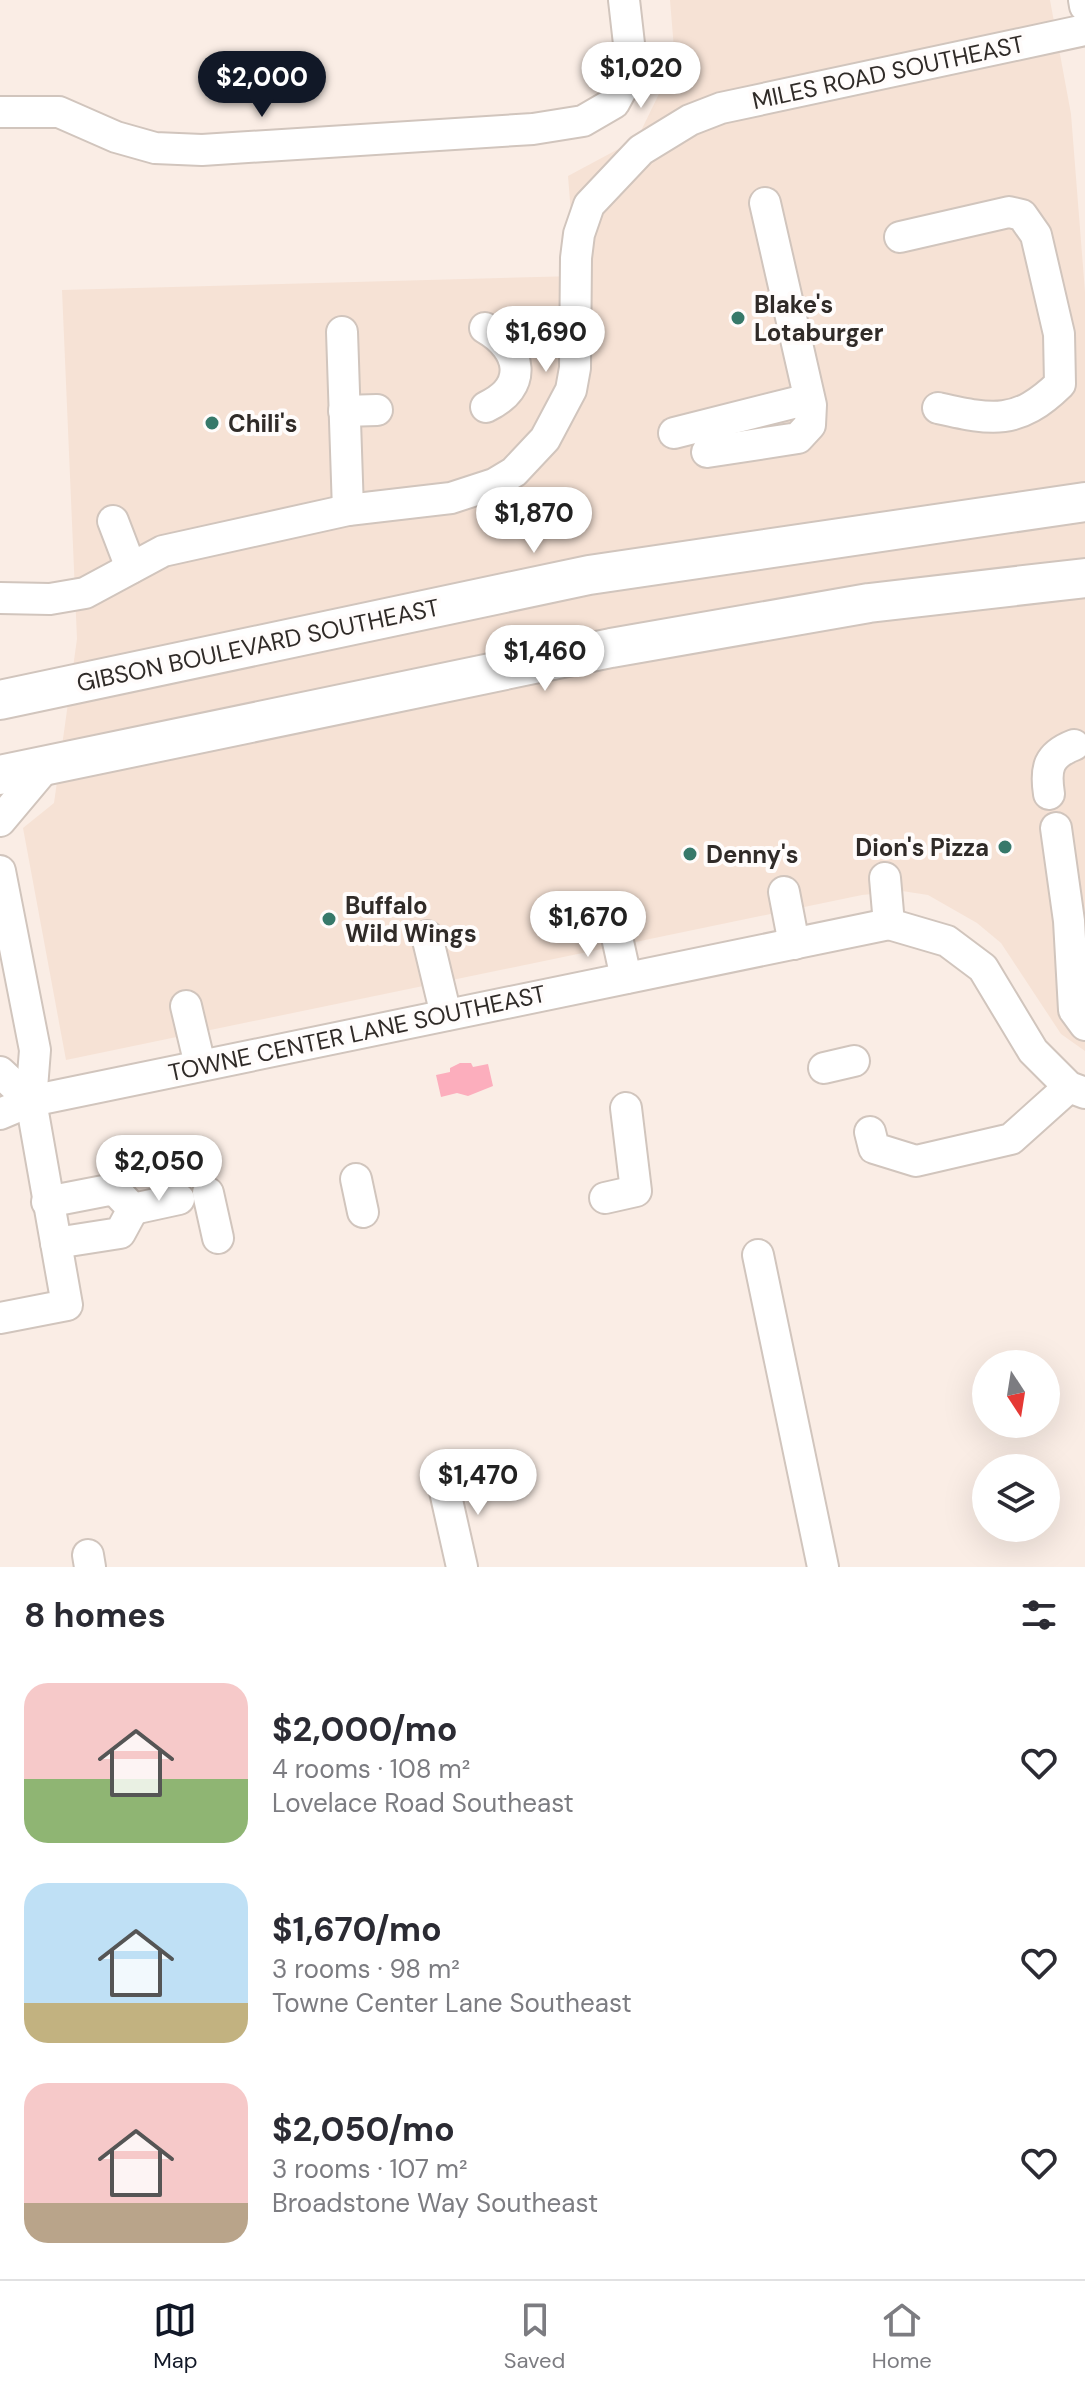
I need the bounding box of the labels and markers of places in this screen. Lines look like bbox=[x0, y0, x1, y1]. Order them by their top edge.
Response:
pin: $1,020 bbox=[576, 42, 706, 110]
pin: $2,000 bbox=[197, 51, 327, 119]
place label: Blake's Lotaburger bbox=[754, 289, 884, 348]
pin: $1,690 bbox=[481, 306, 611, 374]
marker: Blake's Lotaburger bbox=[729, 309, 747, 327]
place label: Chili's bbox=[228, 408, 298, 439]
marker: Chili's bbox=[203, 414, 221, 432]
pin: $1,870 bbox=[469, 487, 599, 555]
pin: $1,460 bbox=[480, 625, 610, 693]
place label: Dion's Pizza bbox=[855, 832, 989, 863]
marker: Dion's Pizza bbox=[996, 838, 1014, 856]
place label: Denny's bbox=[706, 839, 799, 870]
marker: Denny's bbox=[681, 845, 699, 863]
place label: Buffalo Wild Wings bbox=[345, 890, 477, 949]
pin: $1,670 bbox=[523, 891, 653, 959]
marker: Buffalo Wild Wings bbox=[320, 910, 338, 928]
pin: $2,050 bbox=[94, 1135, 224, 1203]
pin: $1,470 bbox=[413, 1449, 543, 1517]

